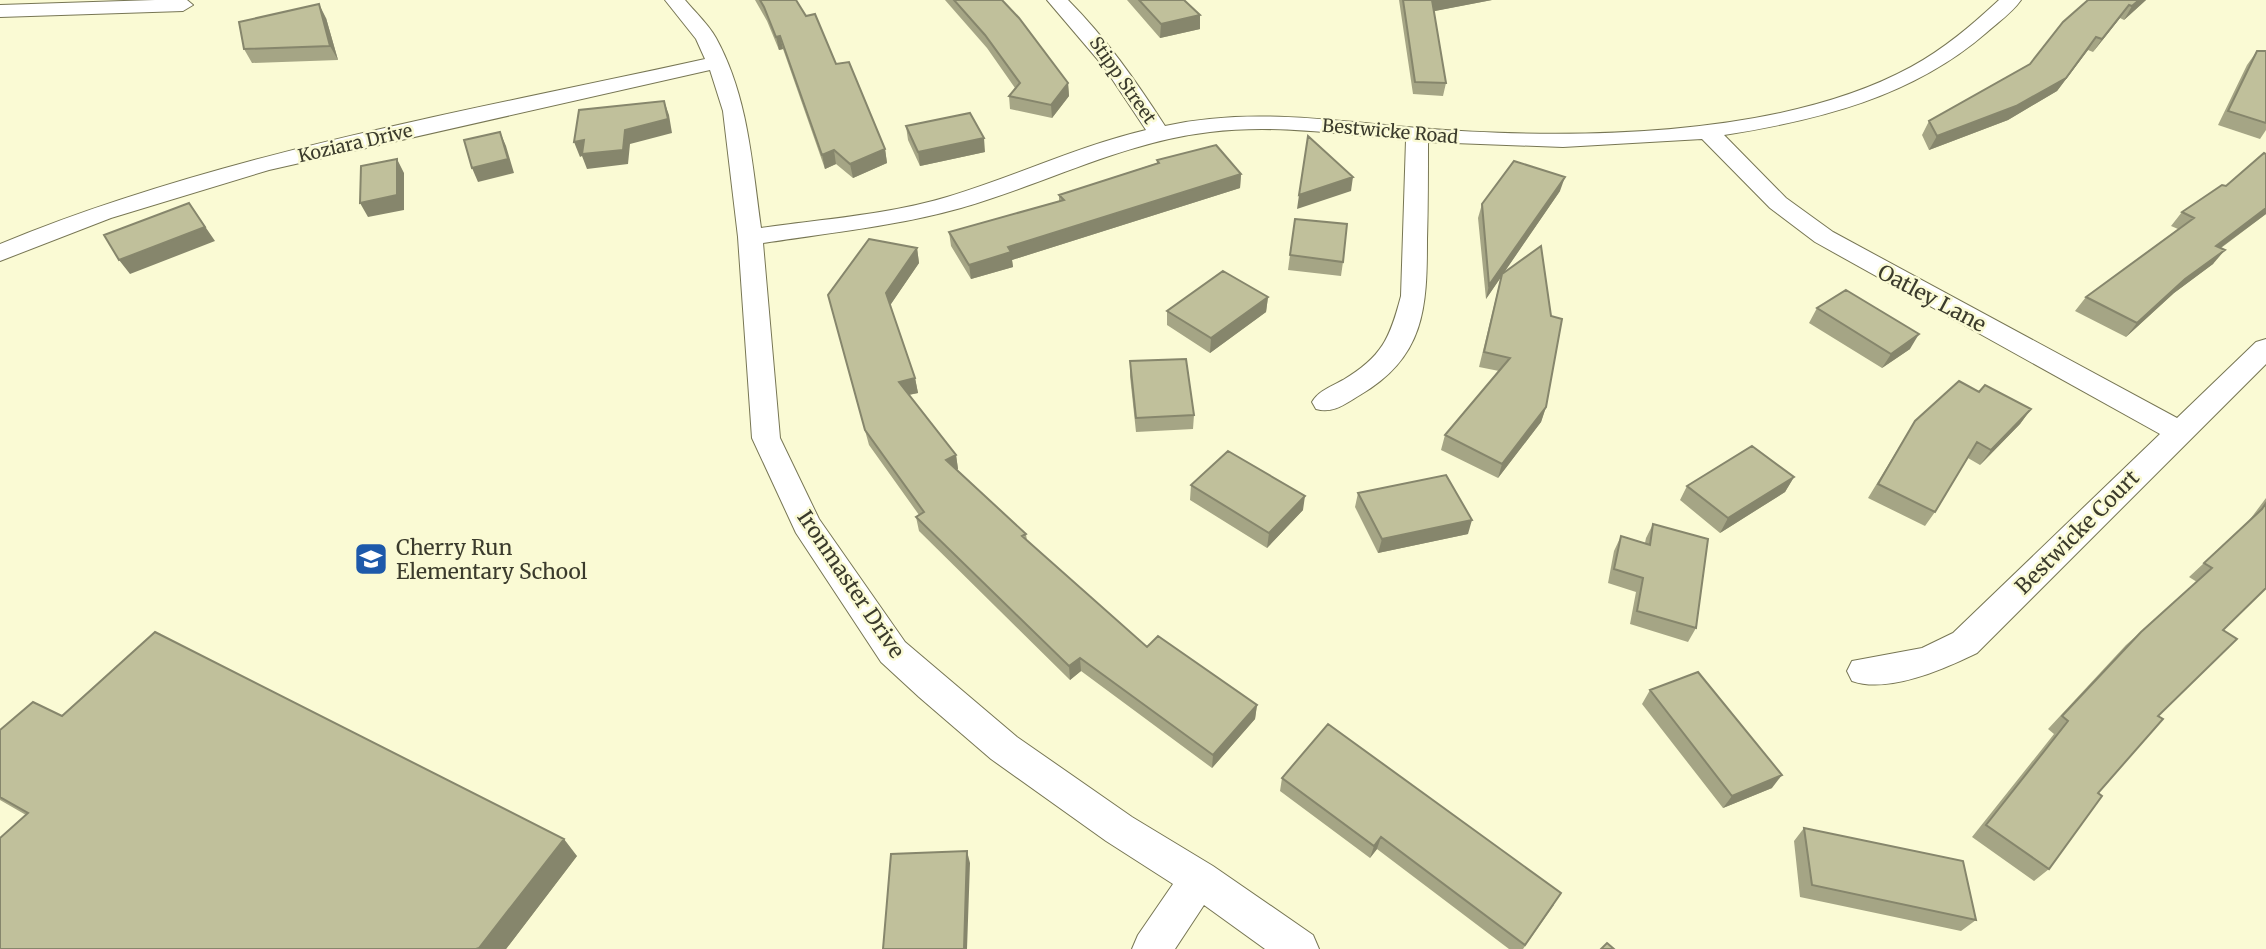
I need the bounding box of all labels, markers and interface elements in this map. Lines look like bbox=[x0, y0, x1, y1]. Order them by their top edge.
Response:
street label: Stipp Street bbox=[1085, 32, 1161, 128]
street label: Bestwicke Road bbox=[1321, 114, 1459, 148]
street label: Koziara Drive bbox=[296, 119, 414, 167]
street label: Oatley Lane bbox=[1873, 258, 1991, 338]
street label: Bestwicke Court bbox=[2009, 464, 2145, 600]
street label: Ironmaster Drive bbox=[792, 505, 910, 663]
place label: Cherry Run Elementary School bbox=[396, 534, 588, 585]
school or university icon: Cherry Run Elementary School bbox=[352, 540, 390, 578]

